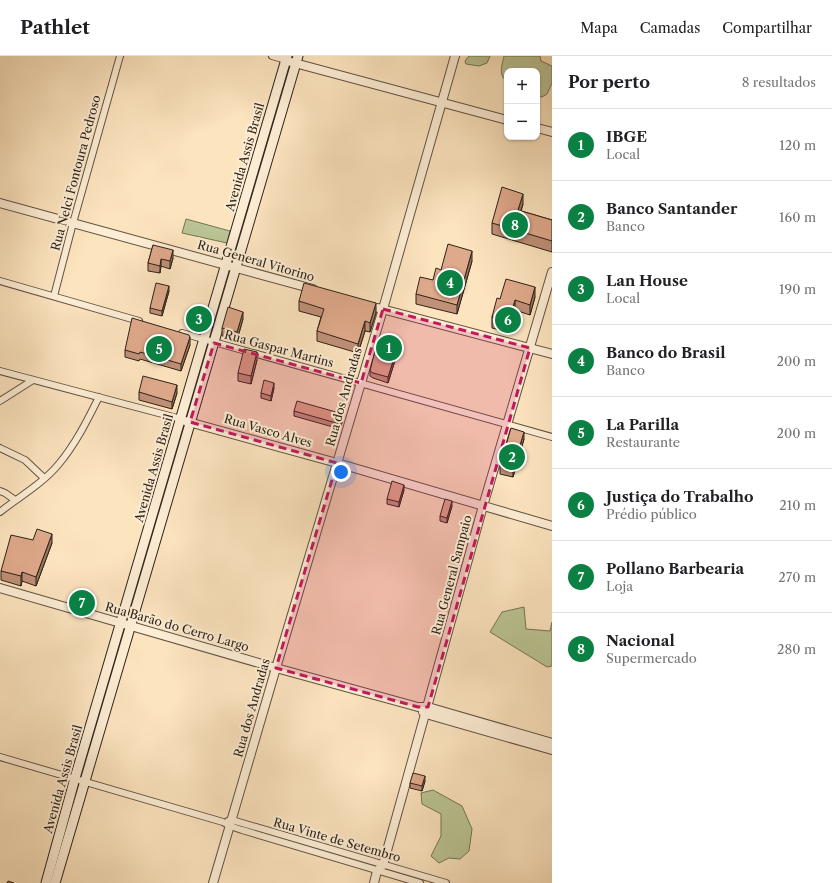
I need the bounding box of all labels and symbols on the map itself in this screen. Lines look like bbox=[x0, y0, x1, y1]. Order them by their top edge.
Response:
street label: Rua Nelci Fontoura Pedroso bbox=[47, 93, 104, 252]
street label: Avenida Assis Brasil bbox=[222, 101, 267, 214]
pin: 8 bbox=[502, 210, 528, 240]
street label: Rua General Vitorino bbox=[196, 237, 316, 284]
pin: 4 bbox=[437, 268, 463, 298]
pin: 3 bbox=[186, 304, 212, 334]
pin: 6 bbox=[495, 305, 521, 335]
street label: Rua Gaspar Martins bbox=[223, 327, 335, 370]
pin: 1 bbox=[376, 333, 402, 363]
pin: 5 bbox=[146, 334, 172, 364]
street label: Rua dos Andradas bbox=[322, 346, 365, 448]
street label: Rua Vasco Alves bbox=[222, 411, 314, 450]
street label: Avenida Assis Brasil bbox=[131, 412, 176, 525]
pin: 2 bbox=[499, 442, 525, 472]
your location bbox=[331, 462, 351, 482]
street label: Rua General Sampaio bbox=[428, 513, 475, 637]
pin: 7 bbox=[69, 588, 95, 618]
street label: Rua Barão do Cerro Largo bbox=[103, 599, 251, 654]
street label: Rua dos Andradas bbox=[230, 657, 273, 759]
street label: Avenida Assis Brasil bbox=[40, 723, 85, 836]
street label: Rua Vinte de Setembro bbox=[272, 814, 403, 865]

